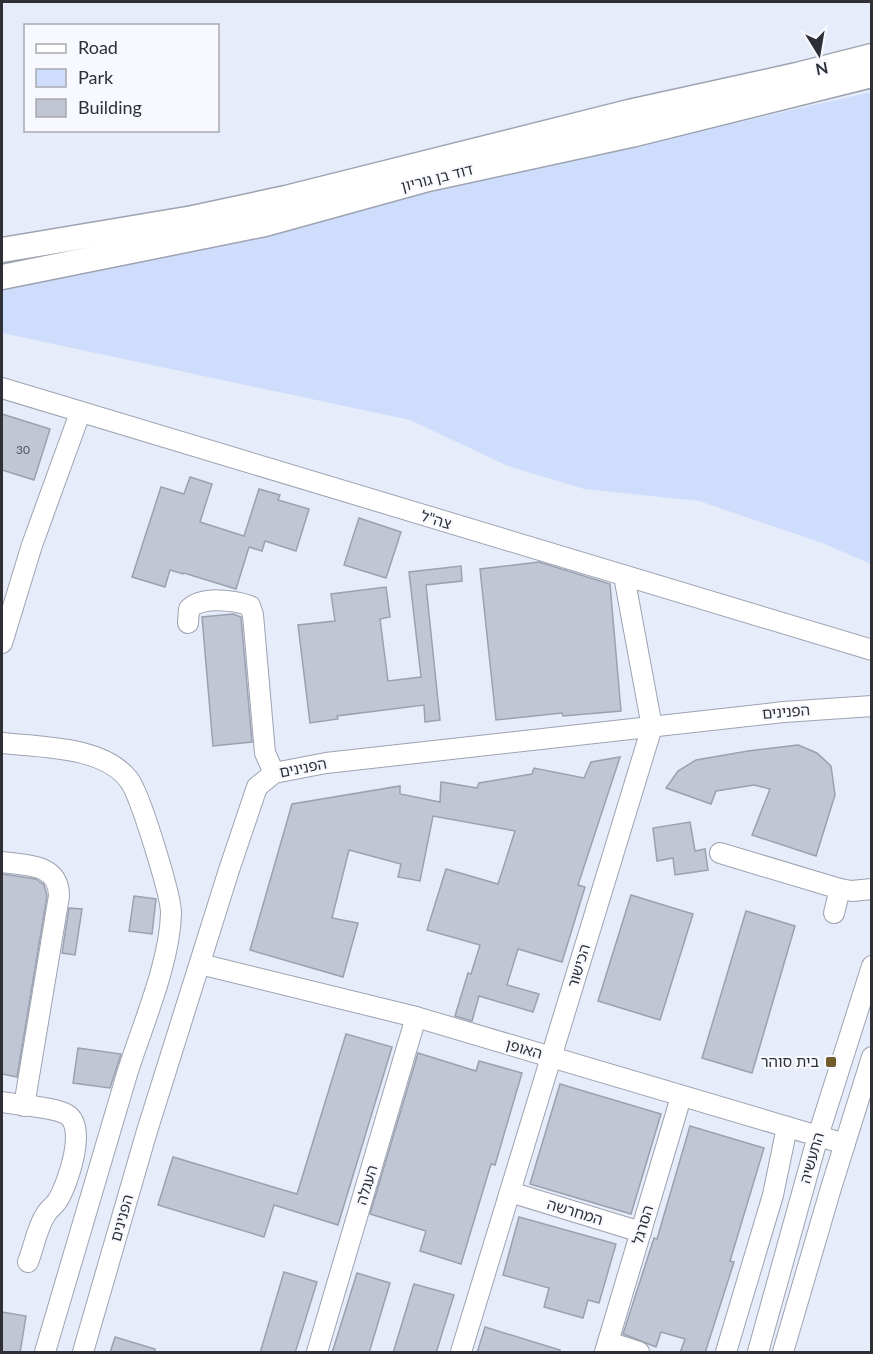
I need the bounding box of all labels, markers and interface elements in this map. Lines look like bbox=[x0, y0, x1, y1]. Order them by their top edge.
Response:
legend bbox=[24, 24, 219, 132]
north arrow bbox=[789, 24, 849, 84]
text: Road bbox=[78, 36, 118, 58]
text: N bbox=[814, 59, 830, 80]
text: Park bbox=[78, 66, 114, 88]
text: Building bbox=[78, 96, 142, 118]
street label: דוד בן גוריון bbox=[399, 159, 475, 195]
house number: 30 bbox=[16, 442, 30, 457]
street label: צה"ל bbox=[419, 506, 454, 532]
street label: הפנינים bbox=[761, 700, 811, 722]
street label: הפנינים bbox=[278, 754, 328, 780]
street label: הכישור bbox=[563, 942, 593, 990]
street label: האופן bbox=[504, 1034, 545, 1062]
place label: בית סוהר bbox=[761, 1052, 819, 1070]
marker: בית סוהר bbox=[824, 1055, 838, 1069]
street label: התעשיה bbox=[795, 1130, 827, 1185]
street label: העגלה bbox=[351, 1163, 381, 1207]
street label: הפנינים bbox=[106, 1192, 136, 1243]
street label: המחרשה bbox=[545, 1194, 605, 1228]
street label: הסרגל bbox=[628, 1203, 656, 1246]

